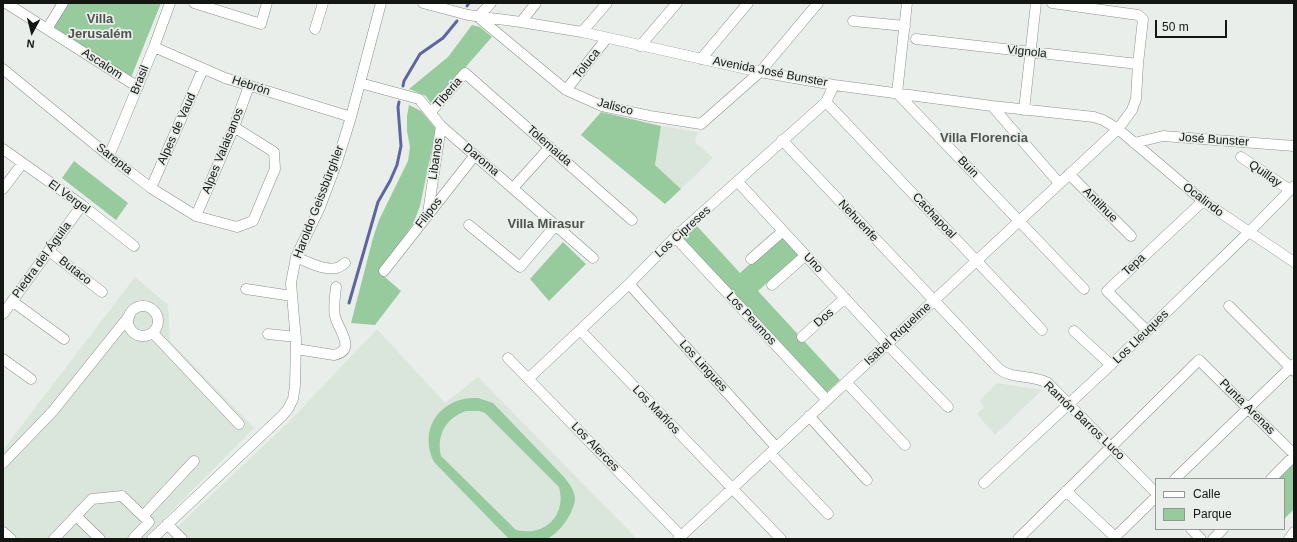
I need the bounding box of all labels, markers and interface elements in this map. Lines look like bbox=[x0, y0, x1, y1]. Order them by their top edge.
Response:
district label: Villa Jerusalém bbox=[68, 11, 132, 42]
north arrow bbox=[12, 12, 52, 52]
scale bar bbox=[1157, 12, 1229, 38]
text: 50 m bbox=[1162, 20, 1189, 34]
text: N bbox=[26, 37, 35, 50]
street label: Vignola bbox=[1006, 43, 1048, 61]
street label: Ascalom bbox=[79, 45, 125, 83]
street label: Toluca bbox=[570, 46, 604, 82]
street label: Avenida José Bunster bbox=[711, 54, 829, 90]
street label: Brasil bbox=[128, 63, 152, 97]
street label: Hebrón bbox=[230, 73, 272, 99]
street label: Tiberia bbox=[431, 75, 465, 111]
street label: Alpes de Vaud bbox=[155, 91, 199, 167]
street label: Jalisco bbox=[595, 95, 635, 119]
street label: Alpes Valaisanos bbox=[199, 106, 247, 196]
street label: Tolemaida bbox=[524, 123, 574, 169]
district label: Villa Florencia bbox=[940, 130, 1028, 146]
street label: José Bunster bbox=[1179, 130, 1249, 150]
street label: Libanos bbox=[426, 137, 446, 181]
street label: Sarepta bbox=[93, 140, 135, 178]
street label: Daroma bbox=[460, 141, 502, 179]
street label: Haroldo Geissbürghler bbox=[291, 143, 347, 261]
street label: Buin bbox=[954, 153, 982, 181]
street label: Quillay bbox=[1246, 158, 1284, 190]
street label: El Vergel bbox=[45, 177, 93, 217]
street label: Ocalindo bbox=[1180, 180, 1226, 220]
street label: Antilhue bbox=[1080, 185, 1120, 225]
street label: Cachapoal bbox=[909, 190, 959, 242]
street label: Filipos bbox=[413, 195, 445, 231]
street label: Nehuenfe bbox=[835, 197, 881, 245]
street label: Los Cipreses bbox=[652, 203, 714, 261]
district label: Villa Mirasur bbox=[507, 216, 585, 232]
street label: Piedra del Águila bbox=[10, 219, 74, 301]
street label: Uno bbox=[800, 250, 826, 276]
street label: Tepa bbox=[1120, 251, 1148, 279]
street label: Butaco bbox=[56, 254, 94, 288]
street label: Los Peumos bbox=[723, 290, 779, 348]
street label: Isabel Riquelme bbox=[862, 299, 934, 369]
street label: Dos bbox=[811, 306, 837, 330]
street label: Los Lleuques bbox=[1110, 307, 1172, 367]
street label: Los Lingues bbox=[676, 337, 730, 395]
street label: Punta Arenas bbox=[1216, 376, 1278, 438]
street label: Ramón Barros Luco bbox=[1041, 379, 1127, 463]
street label: Los Mañíos bbox=[629, 383, 683, 437]
street label: Los Alerces bbox=[568, 419, 622, 475]
legend bbox=[1155, 478, 1285, 530]
text: Calle bbox=[1193, 487, 1220, 501]
text: Parque bbox=[1193, 507, 1232, 521]

